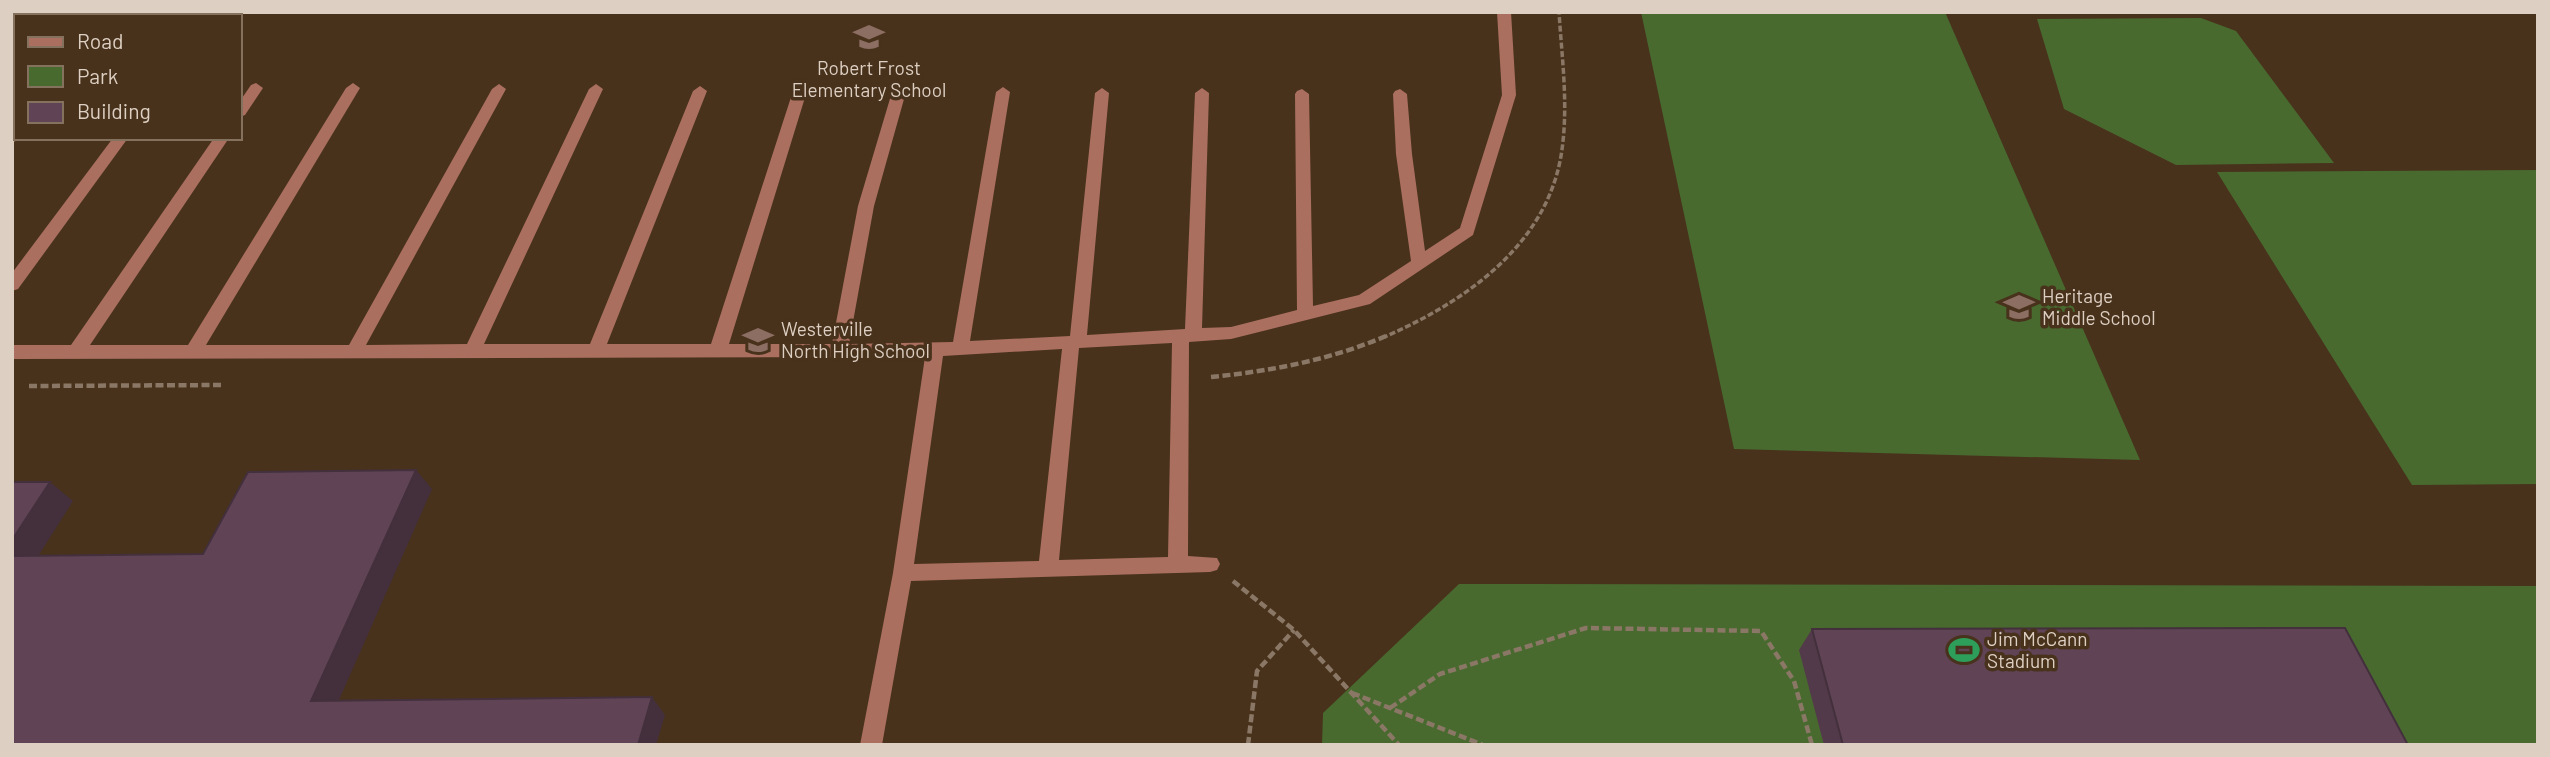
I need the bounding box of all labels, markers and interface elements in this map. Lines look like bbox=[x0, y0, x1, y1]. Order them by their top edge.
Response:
legend bbox=[14, 14, 242, 140]
school or university icon: Robert Frost Elementary School bbox=[852, 20, 886, 54]
text: Road bbox=[77, 28, 123, 53]
place label: Robert Frost Elementary School bbox=[792, 56, 946, 101]
text: Park bbox=[77, 63, 118, 88]
text: Building bbox=[77, 98, 151, 123]
place label: Heritage Middle School bbox=[2042, 284, 2156, 329]
school or university icon: Heritage Middle School bbox=[2002, 290, 2036, 324]
place label: Westerville North High School bbox=[781, 317, 930, 362]
school or university icon: Westerville North High School bbox=[741, 323, 775, 357]
place label: Jim McCann Stadium bbox=[1987, 627, 2087, 672]
sports icon: Jim McCann Stadium bbox=[1947, 633, 1981, 667]

